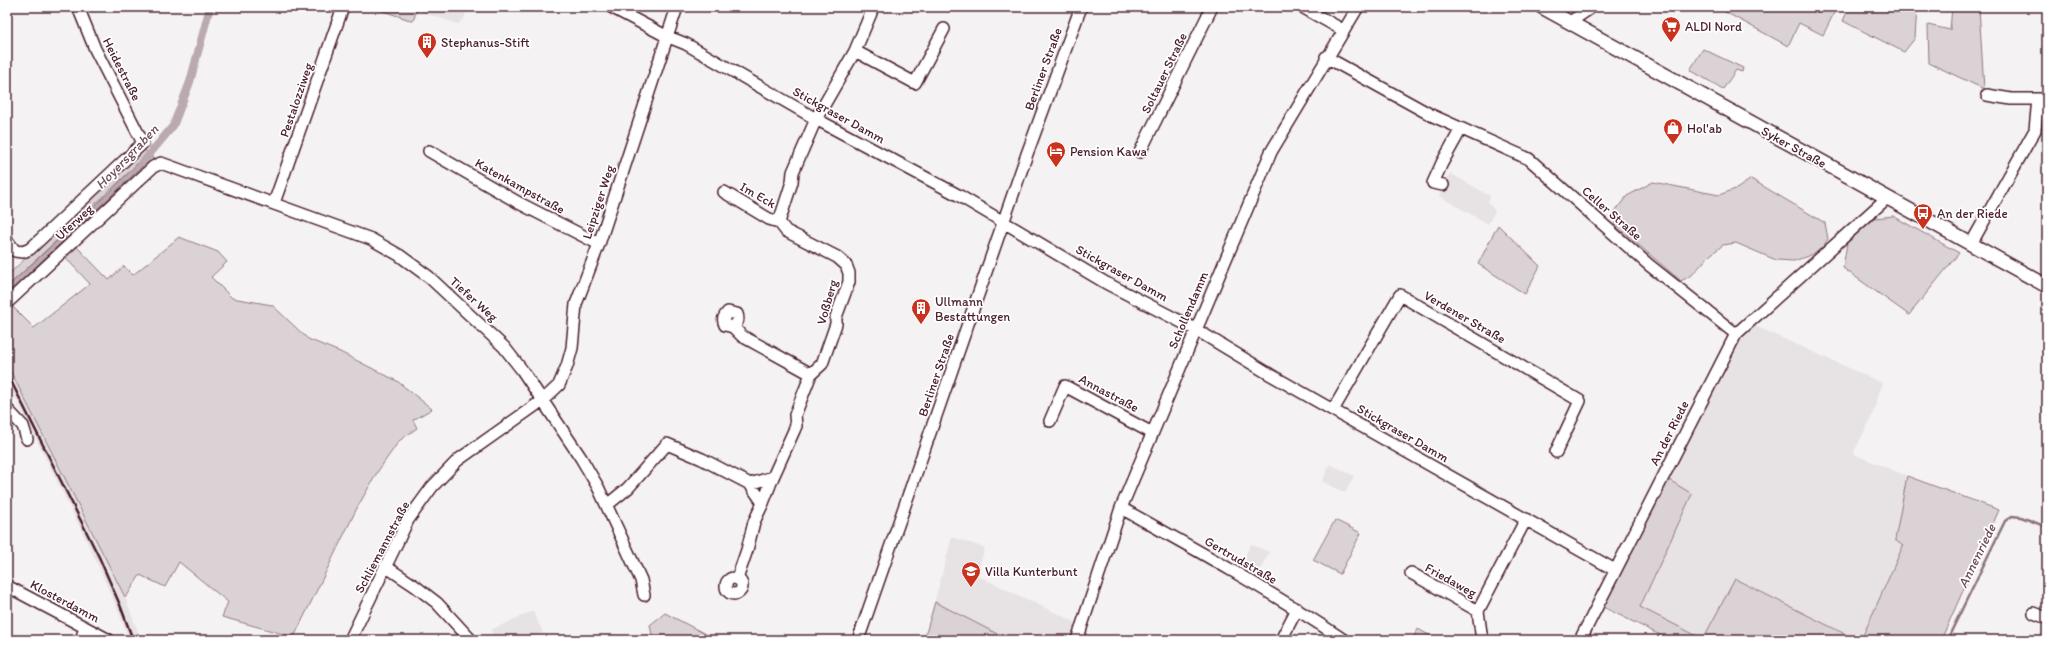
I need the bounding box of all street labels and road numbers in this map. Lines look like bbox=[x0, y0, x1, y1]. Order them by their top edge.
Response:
street label: Berliner Straße bbox=[1021, 26, 1065, 112]
street label: Soltauer Straße bbox=[1138, 30, 1190, 116]
street label: Heidestraße bbox=[100, 35, 144, 103]
street label: Pestalozziweg bbox=[276, 61, 316, 139]
street label: Stickgraser Damm bbox=[790, 83, 888, 147]
street label: Syker Straße bbox=[1759, 123, 1829, 171]
street label: Katenkampstraße bbox=[472, 155, 568, 217]
street label: Leipziger Weg bbox=[579, 163, 617, 241]
street label: Im Eck bbox=[738, 179, 779, 211]
street label: Celler Straße bbox=[1579, 183, 1645, 243]
street label: Uferweg bbox=[52, 201, 96, 243]
street label: Stickgraser Damm bbox=[1073, 241, 1171, 305]
street label: Schollendamm bbox=[1165, 269, 1211, 351]
street label: Tiefer Weg bbox=[447, 274, 501, 325]
street label: Voßberg bbox=[813, 277, 841, 326]
street label: Verdener Straße bbox=[1422, 288, 1508, 346]
street label: Berliner Straße bbox=[915, 332, 957, 418]
street label: Annastraße bbox=[1077, 371, 1141, 415]
street label: An der Riede bbox=[1646, 398, 1692, 468]
street label: Stickgraser Damm bbox=[1355, 401, 1451, 465]
street label: Schliemannstraße bbox=[351, 498, 413, 596]
street label: Gertrudstraße bbox=[1202, 533, 1280, 587]
street label: Friedaweg bbox=[1423, 560, 1480, 600]
street label: Klosterdamm bbox=[28, 576, 102, 626]

